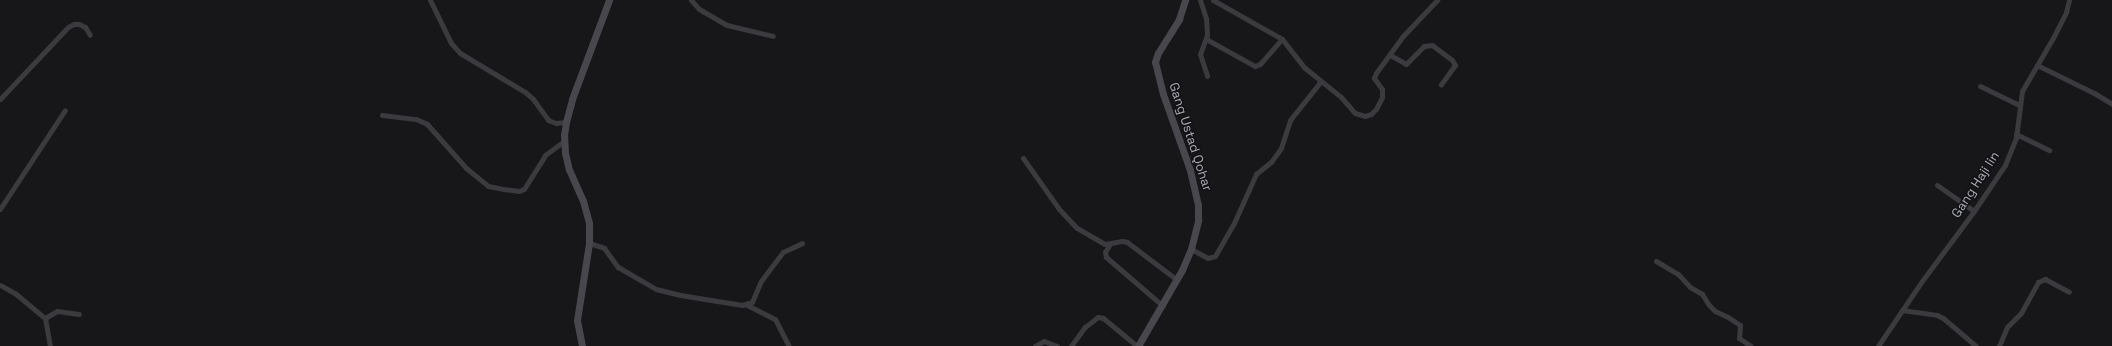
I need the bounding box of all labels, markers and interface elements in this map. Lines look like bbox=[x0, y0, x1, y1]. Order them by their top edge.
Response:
street label: Gang Ustad Qohar bbox=[1165, 81, 1215, 193]
street label: Gang Haji Iin bbox=[1949, 149, 2003, 221]

